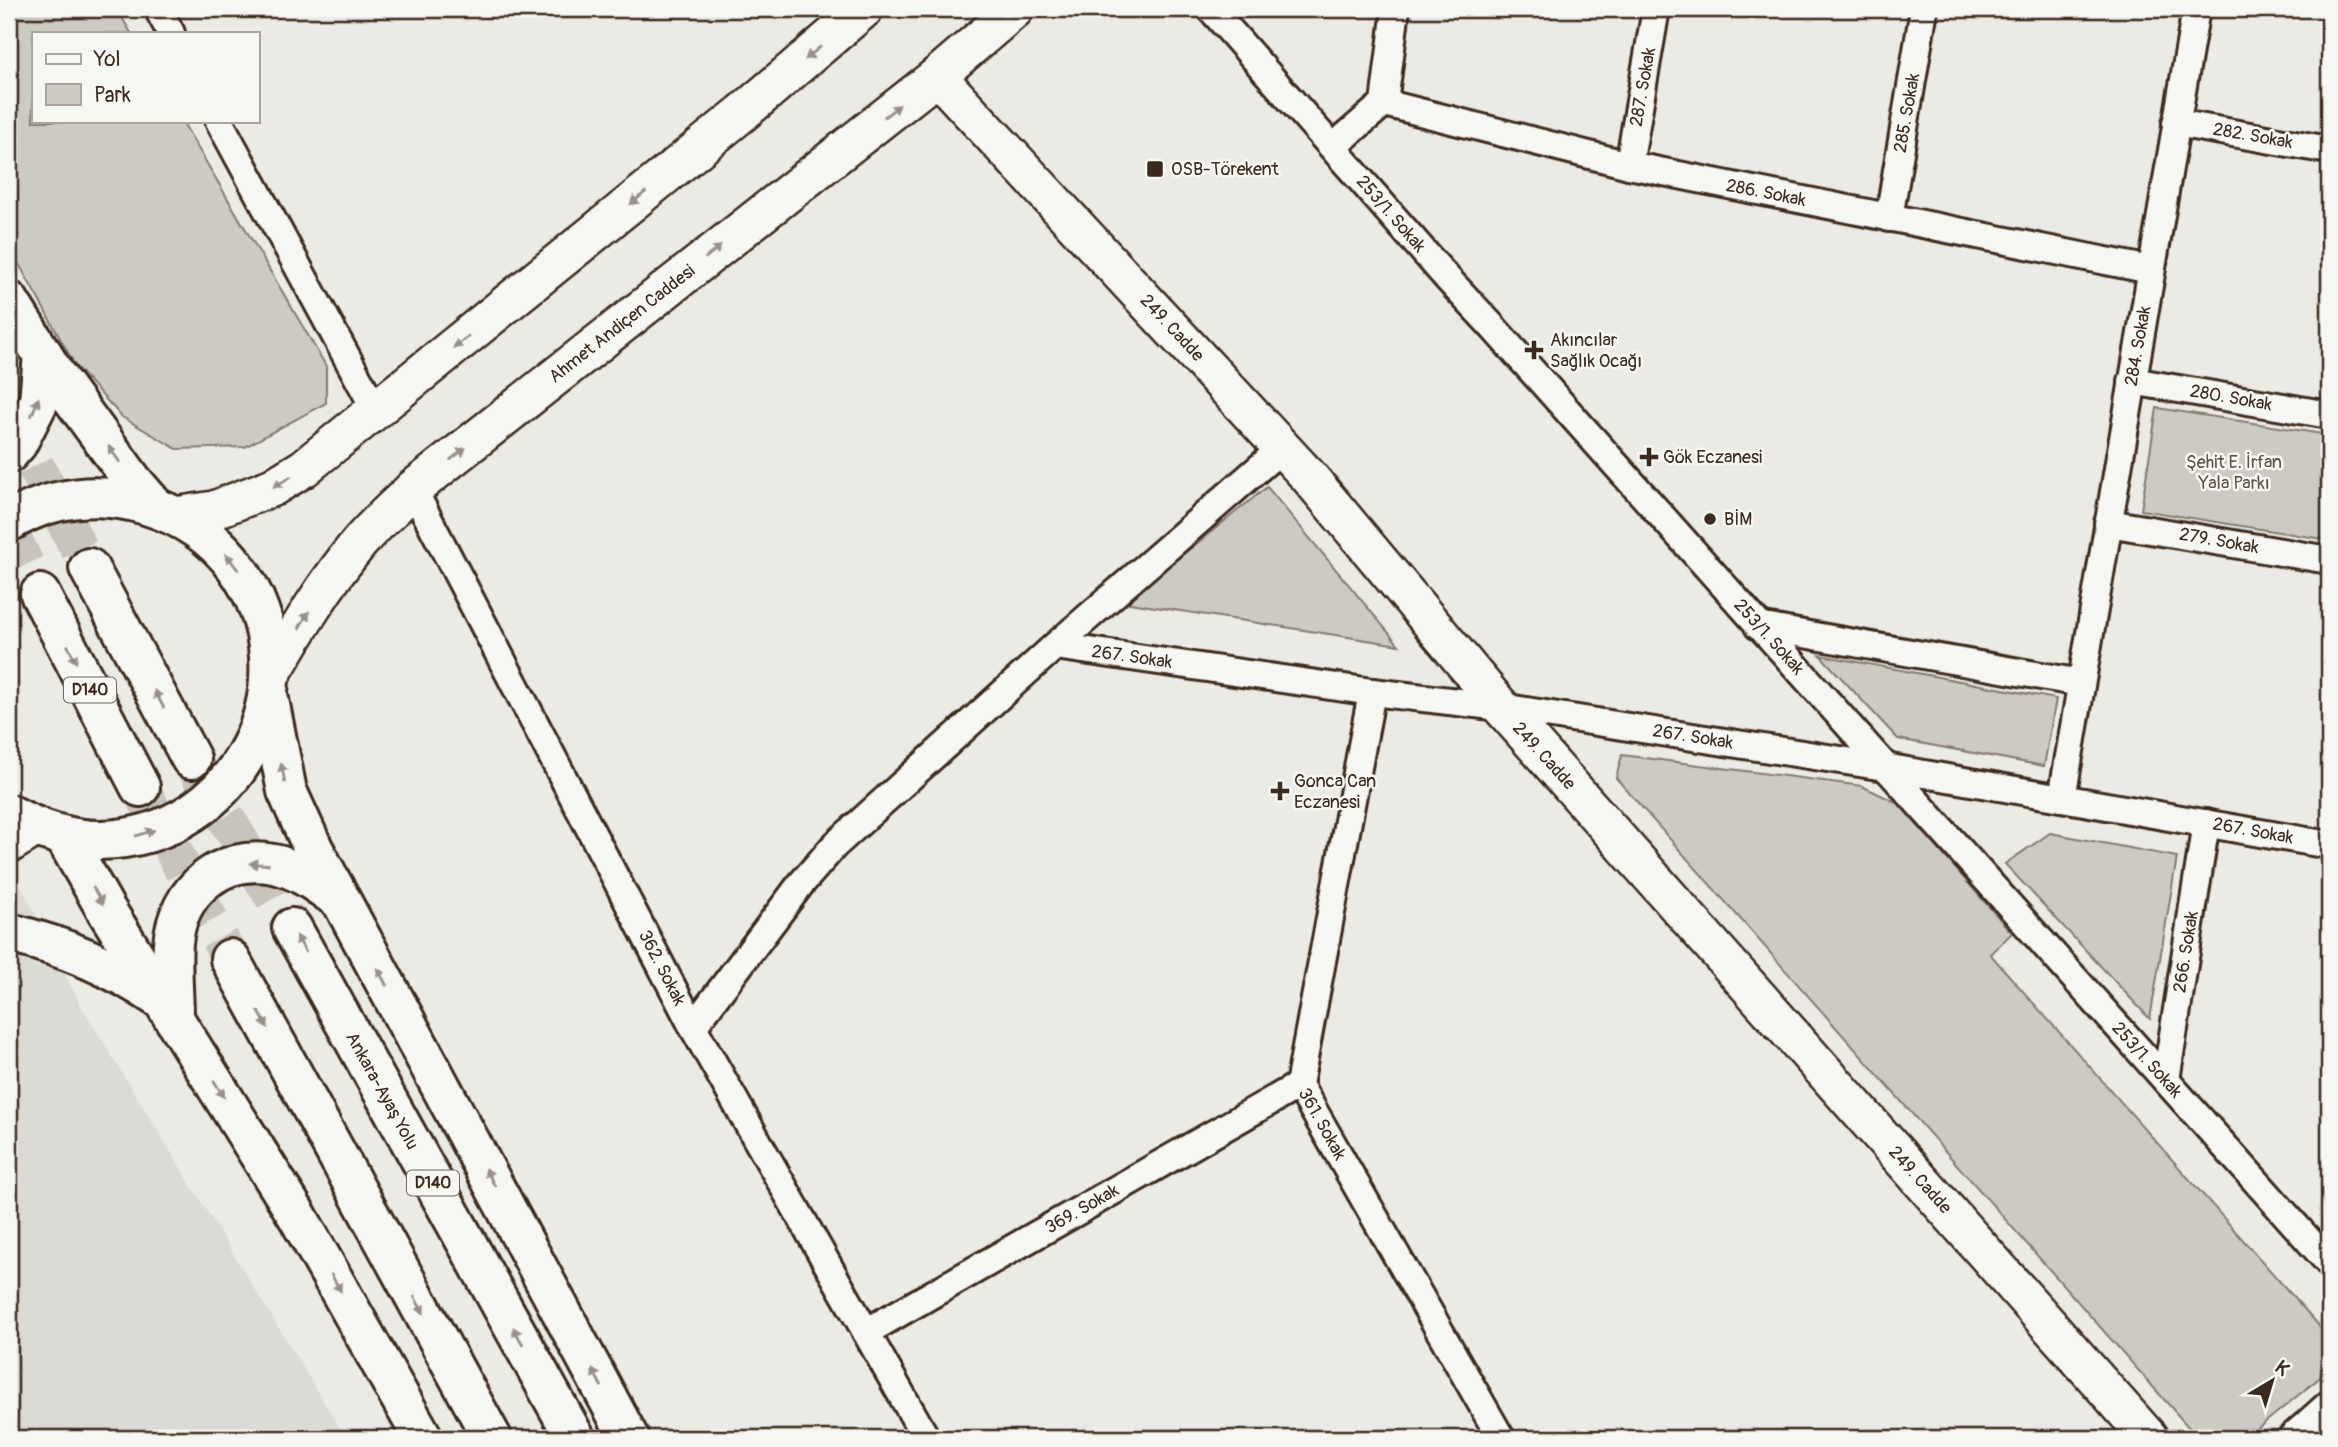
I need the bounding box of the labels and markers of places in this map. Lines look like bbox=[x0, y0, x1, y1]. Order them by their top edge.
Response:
place label: OSB-Törekent bbox=[1171, 158, 1280, 181]
marker: OSB-Törekent bbox=[1145, 159, 1165, 179]
place label: Akıncılar Sağlık Ocağı bbox=[1550, 329, 1642, 373]
marker: Akıncılar Sağlık Ocağı bbox=[1524, 340, 1544, 360]
place label: Gök Eczanesi bbox=[1663, 446, 1762, 469]
marker: Gök Eczanesi bbox=[1641, 449, 1657, 465]
place label: BİM bbox=[1724, 508, 1752, 531]
marker: BİM bbox=[1702, 511, 1718, 527]
place label: Gonca Can Eczanesi bbox=[1294, 770, 1376, 814]
marker: Gonca Can Eczanesi bbox=[1272, 783, 1288, 799]

